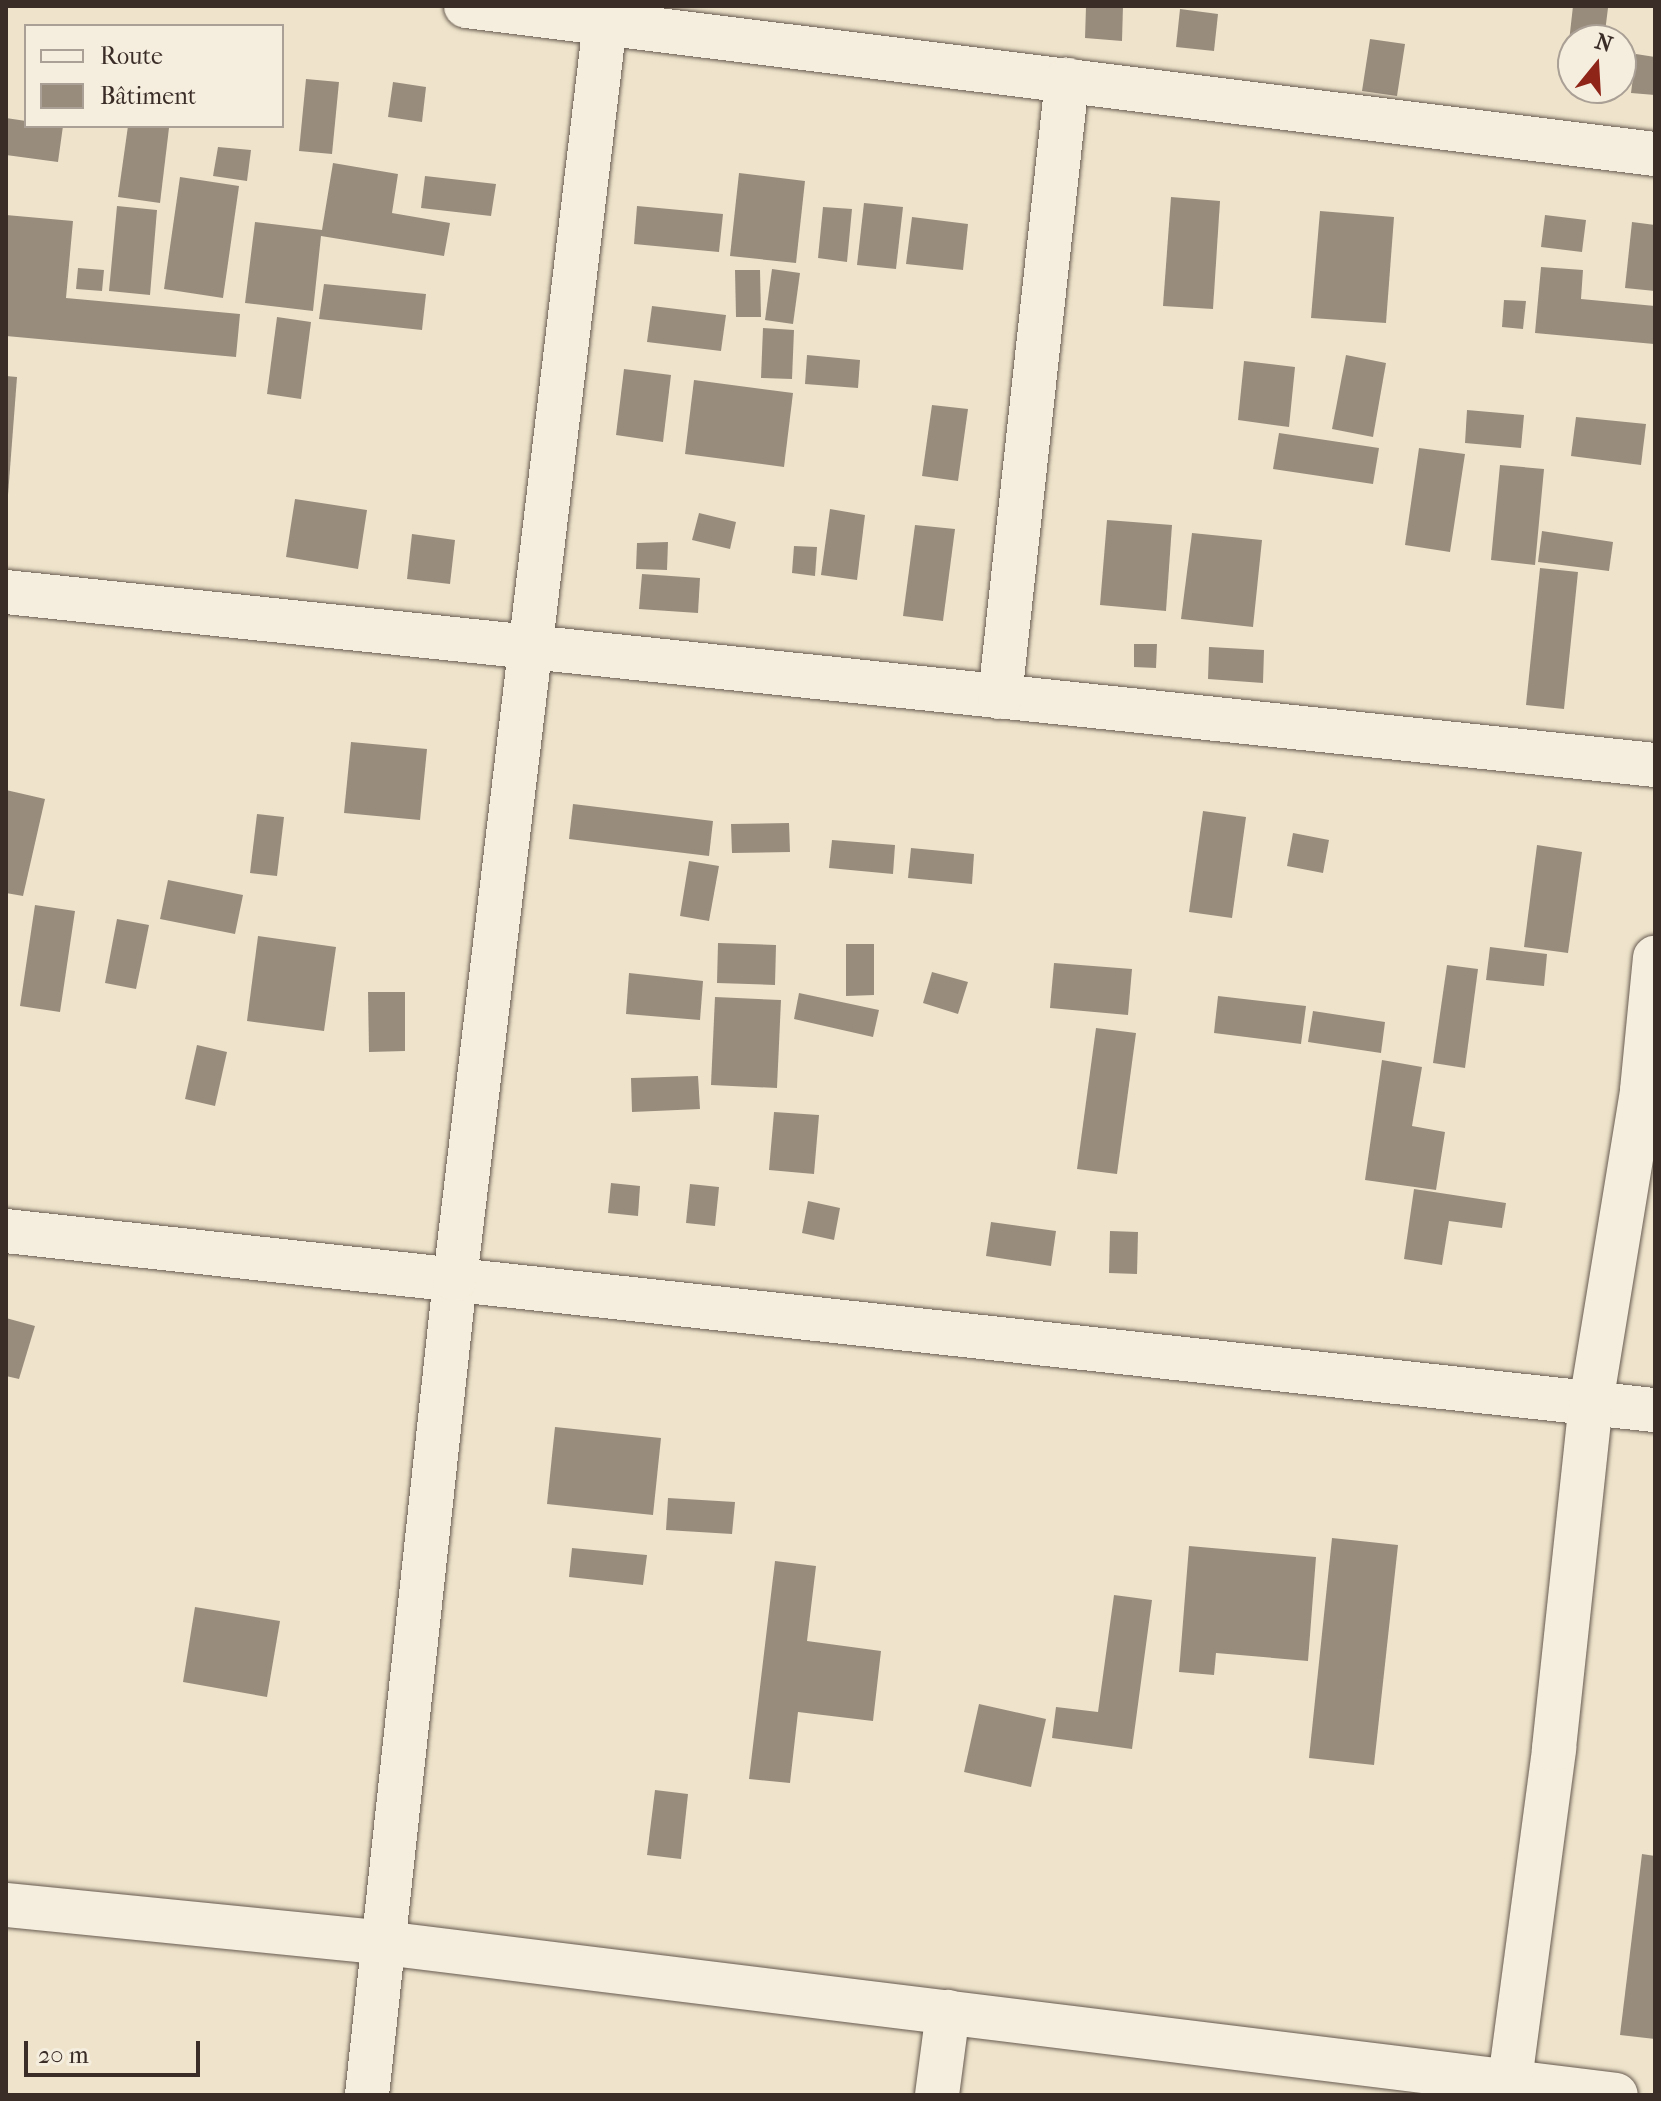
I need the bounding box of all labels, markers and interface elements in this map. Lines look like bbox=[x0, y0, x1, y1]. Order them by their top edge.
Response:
legend bbox=[24, 24, 284, 128]
north arrow bbox=[1557, 24, 1637, 104]
text: N bbox=[1592, 28, 1616, 58]
text: Route bbox=[100, 42, 163, 70]
text: Bâtiment bbox=[100, 82, 196, 110]
scale bar bbox=[28, 2025, 204, 2075]
text: 20 m bbox=[38, 2041, 89, 2069]

